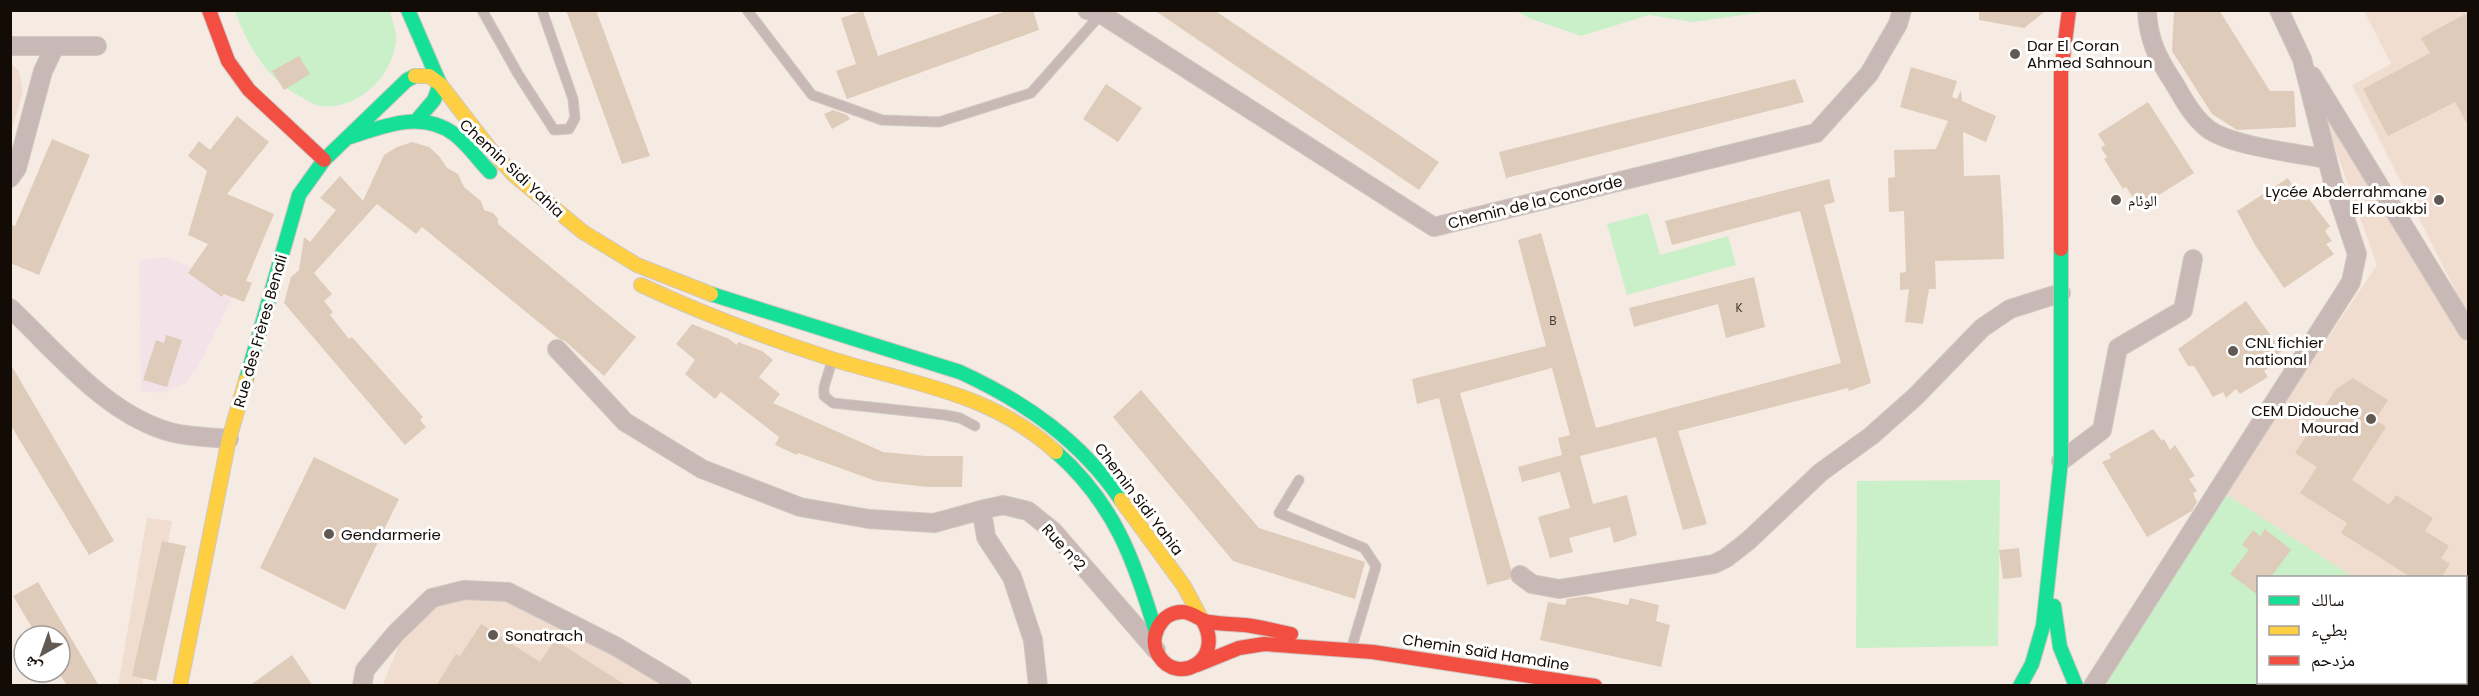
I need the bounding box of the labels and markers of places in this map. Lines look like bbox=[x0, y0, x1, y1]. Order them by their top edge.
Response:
place label: Dar El Coran Ahmed Sahnoun bbox=[2027, 35, 2153, 73]
marker: Dar El Coran Ahmed Sahnoun bbox=[2008, 47, 2022, 61]
place label: Lycée Abderrahmane El Kouakbi bbox=[2265, 181, 2427, 219]
place label: الوئام bbox=[2128, 190, 2157, 211]
marker: الوئام bbox=[2109, 193, 2123, 207]
marker: Lycée Abderrahmane El Kouakbi bbox=[2432, 193, 2446, 207]
place label: CNL fichier national bbox=[2245, 332, 2324, 370]
marker: CNL fichier national bbox=[2226, 344, 2240, 358]
place label: CEM Didouche Mourad bbox=[2251, 400, 2359, 438]
marker: CEM Didouche Mourad bbox=[2364, 412, 2378, 426]
place label: Gendarmerie bbox=[341, 524, 441, 545]
marker: Gendarmerie bbox=[322, 527, 336, 541]
place label: Sonatrach bbox=[505, 625, 583, 646]
marker: Sonatrach bbox=[486, 628, 500, 642]

